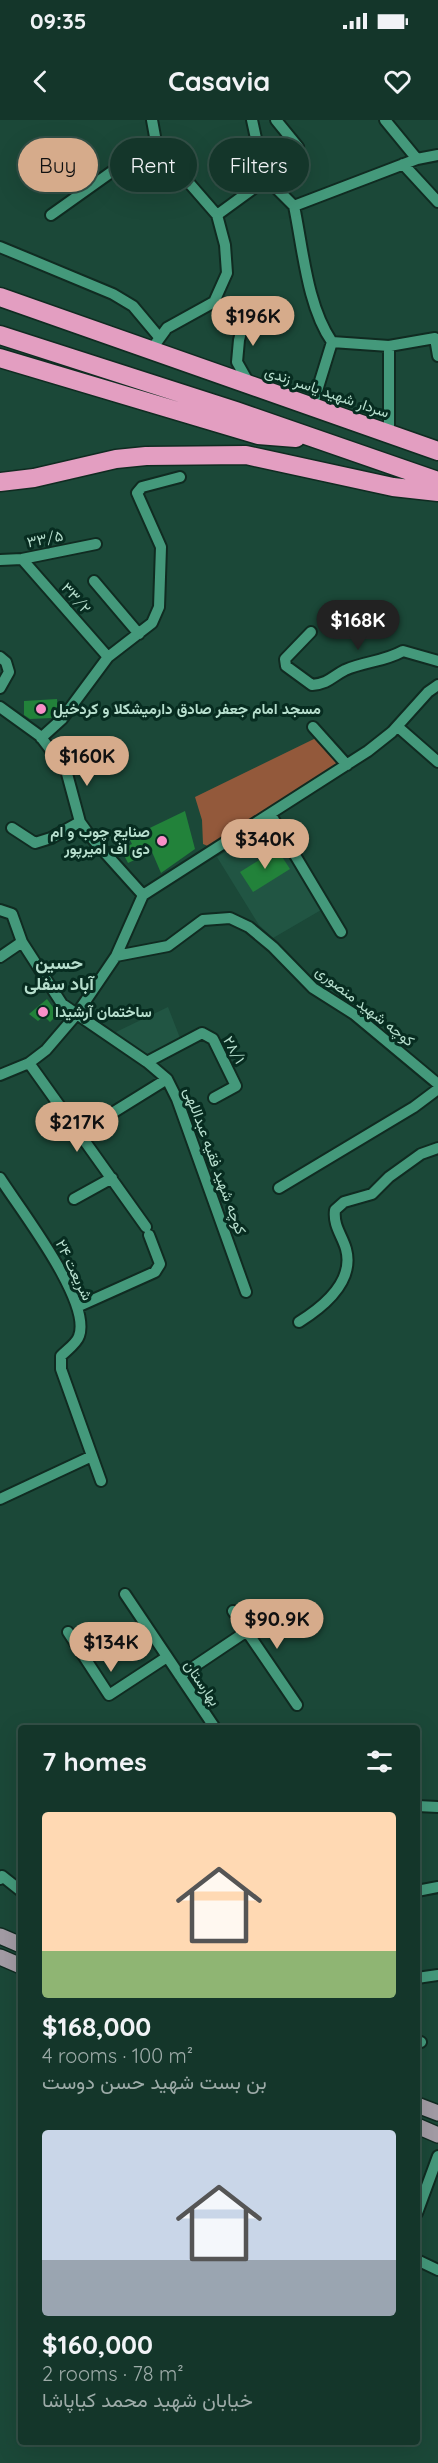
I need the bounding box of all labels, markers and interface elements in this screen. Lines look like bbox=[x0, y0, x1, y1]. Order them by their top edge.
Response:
text: 09:35 bbox=[30, 7, 87, 35]
text: Casavia bbox=[168, 64, 270, 98]
icon: back bbox=[24, 65, 57, 98]
icon: heart bbox=[381, 65, 414, 98]
chip: Buy bbox=[18, 138, 98, 192]
chip: Rent bbox=[110, 138, 197, 192]
chip: Filters bbox=[209, 138, 309, 192]
pin: $196K bbox=[211, 296, 295, 347]
text: $196K bbox=[225, 303, 281, 328]
street label: سردار شهید یاسر زندی bbox=[262, 361, 392, 423]
street label: ۳۳/۵ bbox=[25, 526, 65, 551]
street label: ۳۳/۲ bbox=[58, 578, 95, 617]
pin: $168K bbox=[316, 600, 400, 651]
text: $168K bbox=[331, 607, 385, 632]
place label: مسجد امام جعفر صادق دارمیشکلا و کردخیل bbox=[53, 699, 321, 719]
marker: مسجد امام جعفر صادق دارمیشکلا و کردخیل bbox=[34, 702, 48, 716]
pin: $160K bbox=[45, 736, 129, 787]
text: $160K bbox=[59, 743, 115, 768]
pin: $340K bbox=[223, 819, 307, 870]
place label: صنایع چوب و ام دی اف امیرپور bbox=[50, 822, 150, 859]
text: $340K bbox=[235, 826, 295, 851]
marker: صنایع چوب و ام دی اف امیرپور bbox=[155, 834, 169, 848]
district label: حسین آباد سفلی bbox=[24, 951, 95, 995]
street label: کوچه شهید منصوری bbox=[311, 961, 419, 1051]
place label: ساختمان آرشیدا bbox=[55, 1002, 152, 1021]
marker: ساختمان آرشیدا bbox=[36, 1005, 50, 1019]
street label: ۲۸/۱ bbox=[219, 1033, 250, 1067]
street label: کوچه شهید فقیه عبداللهی bbox=[179, 1085, 251, 1238]
pin: $217K bbox=[35, 1102, 119, 1153]
text: $217K bbox=[49, 1109, 105, 1134]
street label: شریعت ۲۴ bbox=[52, 1236, 97, 1303]
pin: $90.9K bbox=[228, 1599, 326, 1650]
text: $90.9K bbox=[244, 1606, 310, 1631]
pin: $134K bbox=[69, 1622, 153, 1673]
text: $134K bbox=[83, 1629, 139, 1654]
street label: بهارستان bbox=[180, 1656, 225, 1709]
text: 7 homes bbox=[42, 1745, 147, 1778]
icon: filters bbox=[363, 1745, 396, 1778]
icon: home bbox=[165, 1851, 273, 1959]
text: $168,000 bbox=[42, 2010, 151, 2043]
text: 4 rooms · 100 m² bbox=[42, 2043, 193, 2068]
text: بن بست شهید حسن دوست bbox=[42, 2069, 267, 2094]
icon: home bbox=[165, 2169, 273, 2277]
text: $160,000 bbox=[42, 2328, 153, 2361]
text: 2 rooms · 78 m² bbox=[42, 2361, 184, 2386]
text: خیابان شهید محمد کیاپاشا bbox=[42, 2387, 253, 2412]

